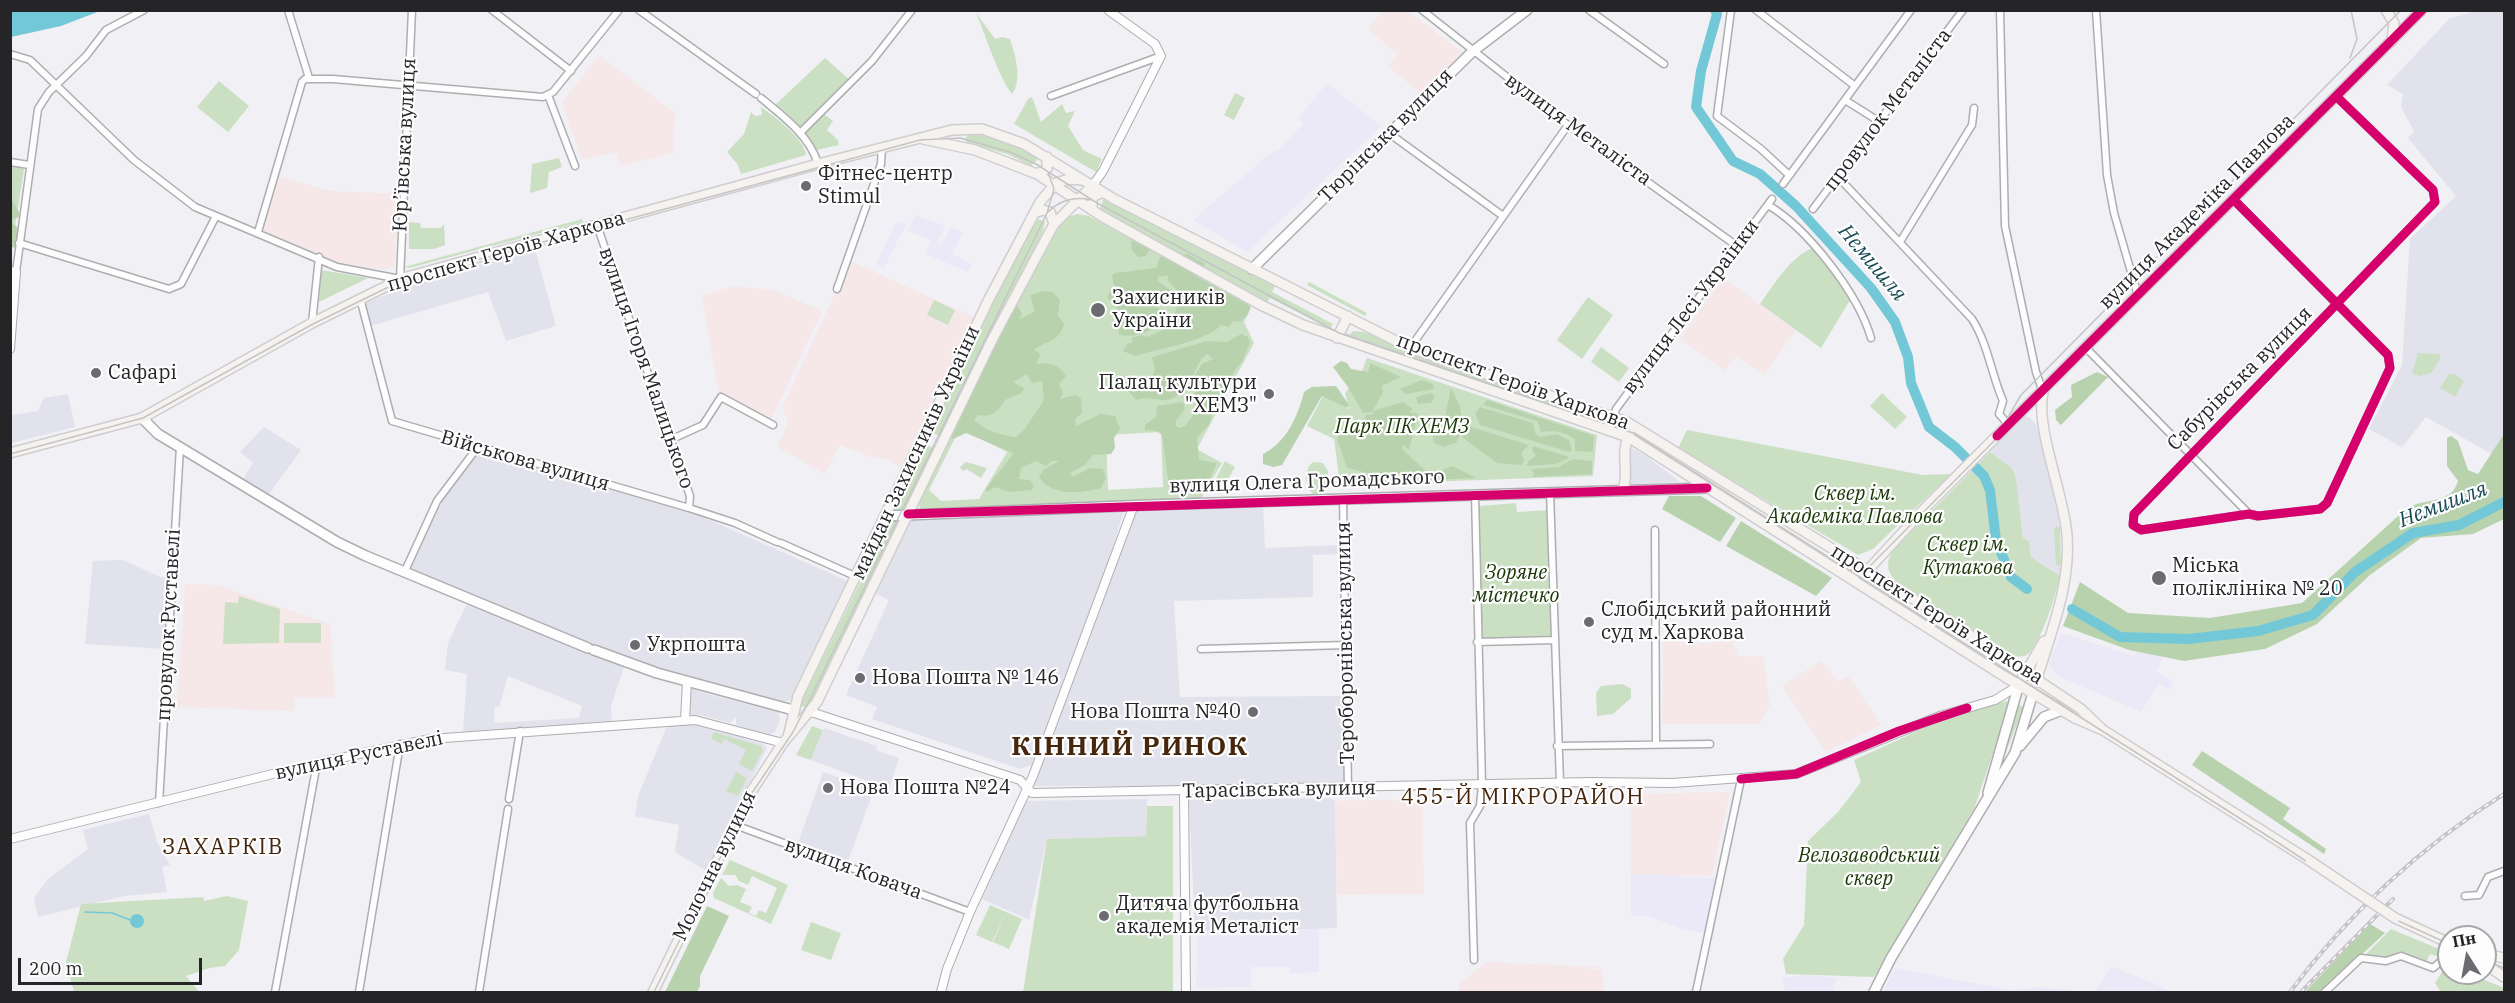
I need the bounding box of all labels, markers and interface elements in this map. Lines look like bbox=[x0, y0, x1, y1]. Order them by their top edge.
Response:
street label: провулок Металіста bbox=[1819, 24, 1957, 196]
street label: Юр’ївська вулиця bbox=[388, 57, 422, 233]
street label: Тюрінська вулиця bbox=[1314, 64, 1458, 208]
street label: вулиця Металіста bbox=[1500, 69, 1656, 191]
street label: вулиця Академіка Павлова bbox=[2094, 109, 2300, 315]
place label: Фітнес-центр Stimul bbox=[818, 162, 953, 209]
marker: Фітнес-центр Stimul bbox=[799, 179, 813, 193]
street label: проспект Героїв Харкова bbox=[384, 207, 628, 297]
street label: вулиця Лесі Українки bbox=[1617, 215, 1765, 399]
water label: Немишля bbox=[1833, 219, 1911, 307]
street label: вулиця Ігоря Малицького bbox=[593, 244, 699, 492]
place label: Захисників України bbox=[1112, 286, 1225, 333]
marker: Захисників України bbox=[1089, 301, 1107, 319]
street label: Сабурівська вулиця bbox=[2163, 302, 2317, 456]
street label: майдан Захисників України bbox=[846, 322, 986, 584]
street label: проспект Героїв Харкова bbox=[1393, 329, 1633, 435]
place label: Сафарі bbox=[108, 361, 177, 385]
marker: Сафарі bbox=[89, 366, 103, 380]
place label: Палац культури "ХЕМЗ" bbox=[1098, 371, 1257, 418]
marker: Палац культури "ХЕМЗ" bbox=[1262, 387, 1276, 401]
park label: Парк ПК ХЕМЗ bbox=[1335, 415, 1469, 439]
street label: Військова вулиця bbox=[438, 425, 612, 497]
street label: вулиця Олега Громадського bbox=[1169, 465, 1445, 499]
water label: Немишля bbox=[2395, 477, 2491, 533]
park label: Сквер ім. Академіка Павлова bbox=[1767, 482, 1943, 529]
street label: Тероборонівська вулиця bbox=[1332, 521, 1360, 765]
street label: провулок Руставелі bbox=[152, 528, 186, 722]
park label: Сквер ім. Кутакова bbox=[1923, 533, 2013, 580]
street label: проспект Героїв Харкова bbox=[1826, 540, 2048, 690]
place label: Міська поліклініка № 20 bbox=[2172, 554, 2343, 601]
park label: Зоряне містечко bbox=[1472, 561, 1560, 608]
marker: Міська поліклініка № 20 bbox=[2150, 569, 2168, 587]
place label: Слобідський районний суд м. Харкова bbox=[1601, 598, 1831, 645]
marker: Слобідський районний суд м. Харкова bbox=[1582, 615, 1596, 629]
place label: Укрпошта bbox=[647, 633, 746, 657]
marker: Укрпошта bbox=[628, 638, 642, 652]
place label: Нова Пошта № 146 bbox=[872, 666, 1059, 690]
marker: Нова Пошта № 146 bbox=[853, 671, 867, 685]
place label: Нова Пошта №40 bbox=[1070, 700, 1241, 724]
marker: Нова Пошта №40 bbox=[1246, 705, 1260, 719]
street label: вулиця Руставелі bbox=[273, 726, 445, 786]
district label: КІННИЙ РИНОК bbox=[1011, 731, 1249, 763]
place label: Нова Пошта №24 bbox=[840, 776, 1011, 800]
street label: Тарасівська вулиця bbox=[1182, 776, 1376, 804]
marker: Нова Пошта №24 bbox=[821, 781, 835, 795]
district label: 455-Й МІКРОРАЙОН bbox=[1401, 785, 1645, 811]
street label: Молочна вулиця bbox=[668, 787, 762, 945]
street label: вулиця Ковача bbox=[781, 833, 925, 905]
district label: ЗАХАРКІВ bbox=[162, 835, 284, 861]
park label: Велозаводський сквер bbox=[1798, 844, 1940, 891]
place label: Дитяча футбольна академія Металіст bbox=[1116, 892, 1299, 939]
marker: Дитяча футбольна академія Металіст bbox=[1097, 909, 1111, 923]
north arrow bbox=[2437, 925, 2497, 985]
text: Пн bbox=[2450, 927, 2478, 951]
scale bar bbox=[21, 946, 206, 984]
text: 200 m bbox=[29, 957, 83, 980]

